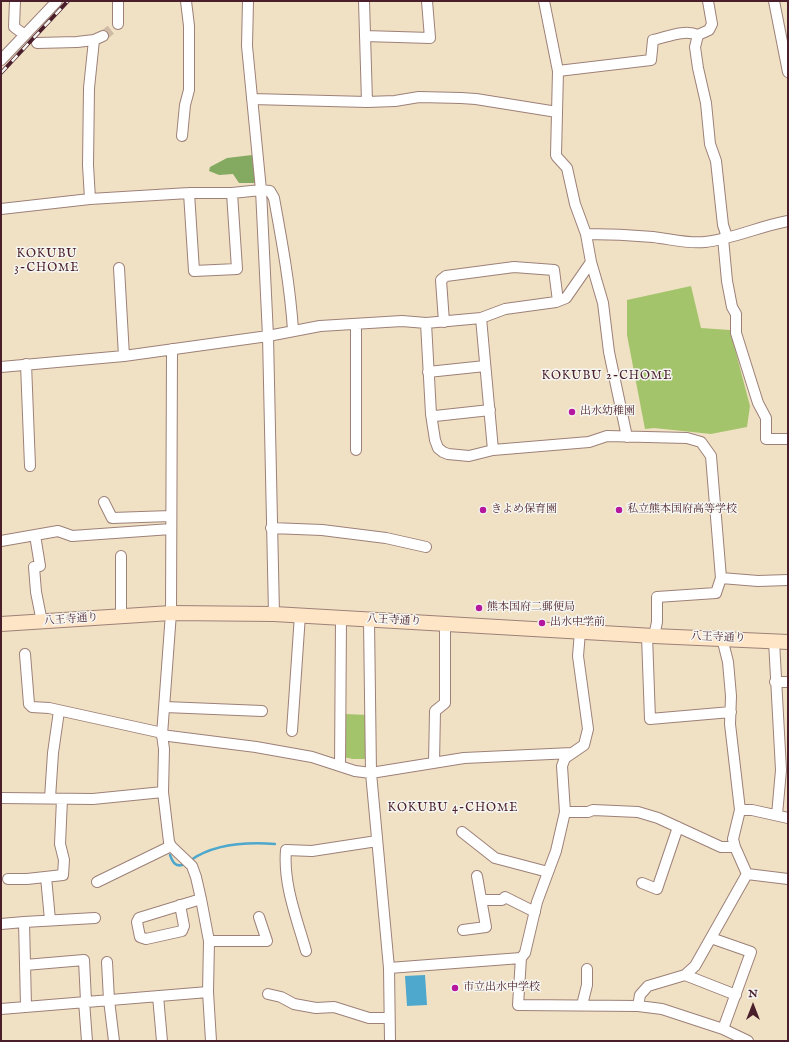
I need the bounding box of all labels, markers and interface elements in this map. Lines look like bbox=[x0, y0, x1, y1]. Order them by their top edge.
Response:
district label: KOKUBU 3-CHOME bbox=[14, 248, 80, 276]
district label: KOKUBU 2-CHOME bbox=[542, 370, 672, 384]
place label: 出水幼稚園 bbox=[580, 405, 635, 419]
marker: 出水幼稚園 bbox=[567, 407, 577, 417]
place label: きよめ保育園 bbox=[491, 503, 557, 517]
place label: 私立熊本国府高等学校 bbox=[627, 503, 737, 517]
marker: きよめ保育園 bbox=[478, 505, 488, 515]
marker: 私立熊本国府高等学校 bbox=[614, 505, 624, 515]
place label: 熊本国府二郵便局 bbox=[487, 601, 575, 615]
marker: 熊本国府二郵便局 bbox=[474, 603, 484, 613]
street label: 八王寺通り bbox=[43, 611, 99, 629]
street label: 八王寺通り bbox=[366, 613, 422, 629]
place label: 出水中学前 bbox=[550, 616, 605, 630]
marker: 出水中学前 bbox=[537, 618, 547, 628]
street label: 八王寺通り bbox=[690, 630, 746, 646]
district label: KOKUBU 4-CHOME bbox=[387, 802, 519, 816]
place label: 市立出水中学校 bbox=[463, 981, 540, 995]
marker: 市立出水中学校 bbox=[450, 983, 460, 993]
north arrow bbox=[733, 986, 773, 1026]
text: N bbox=[748, 987, 758, 1001]

